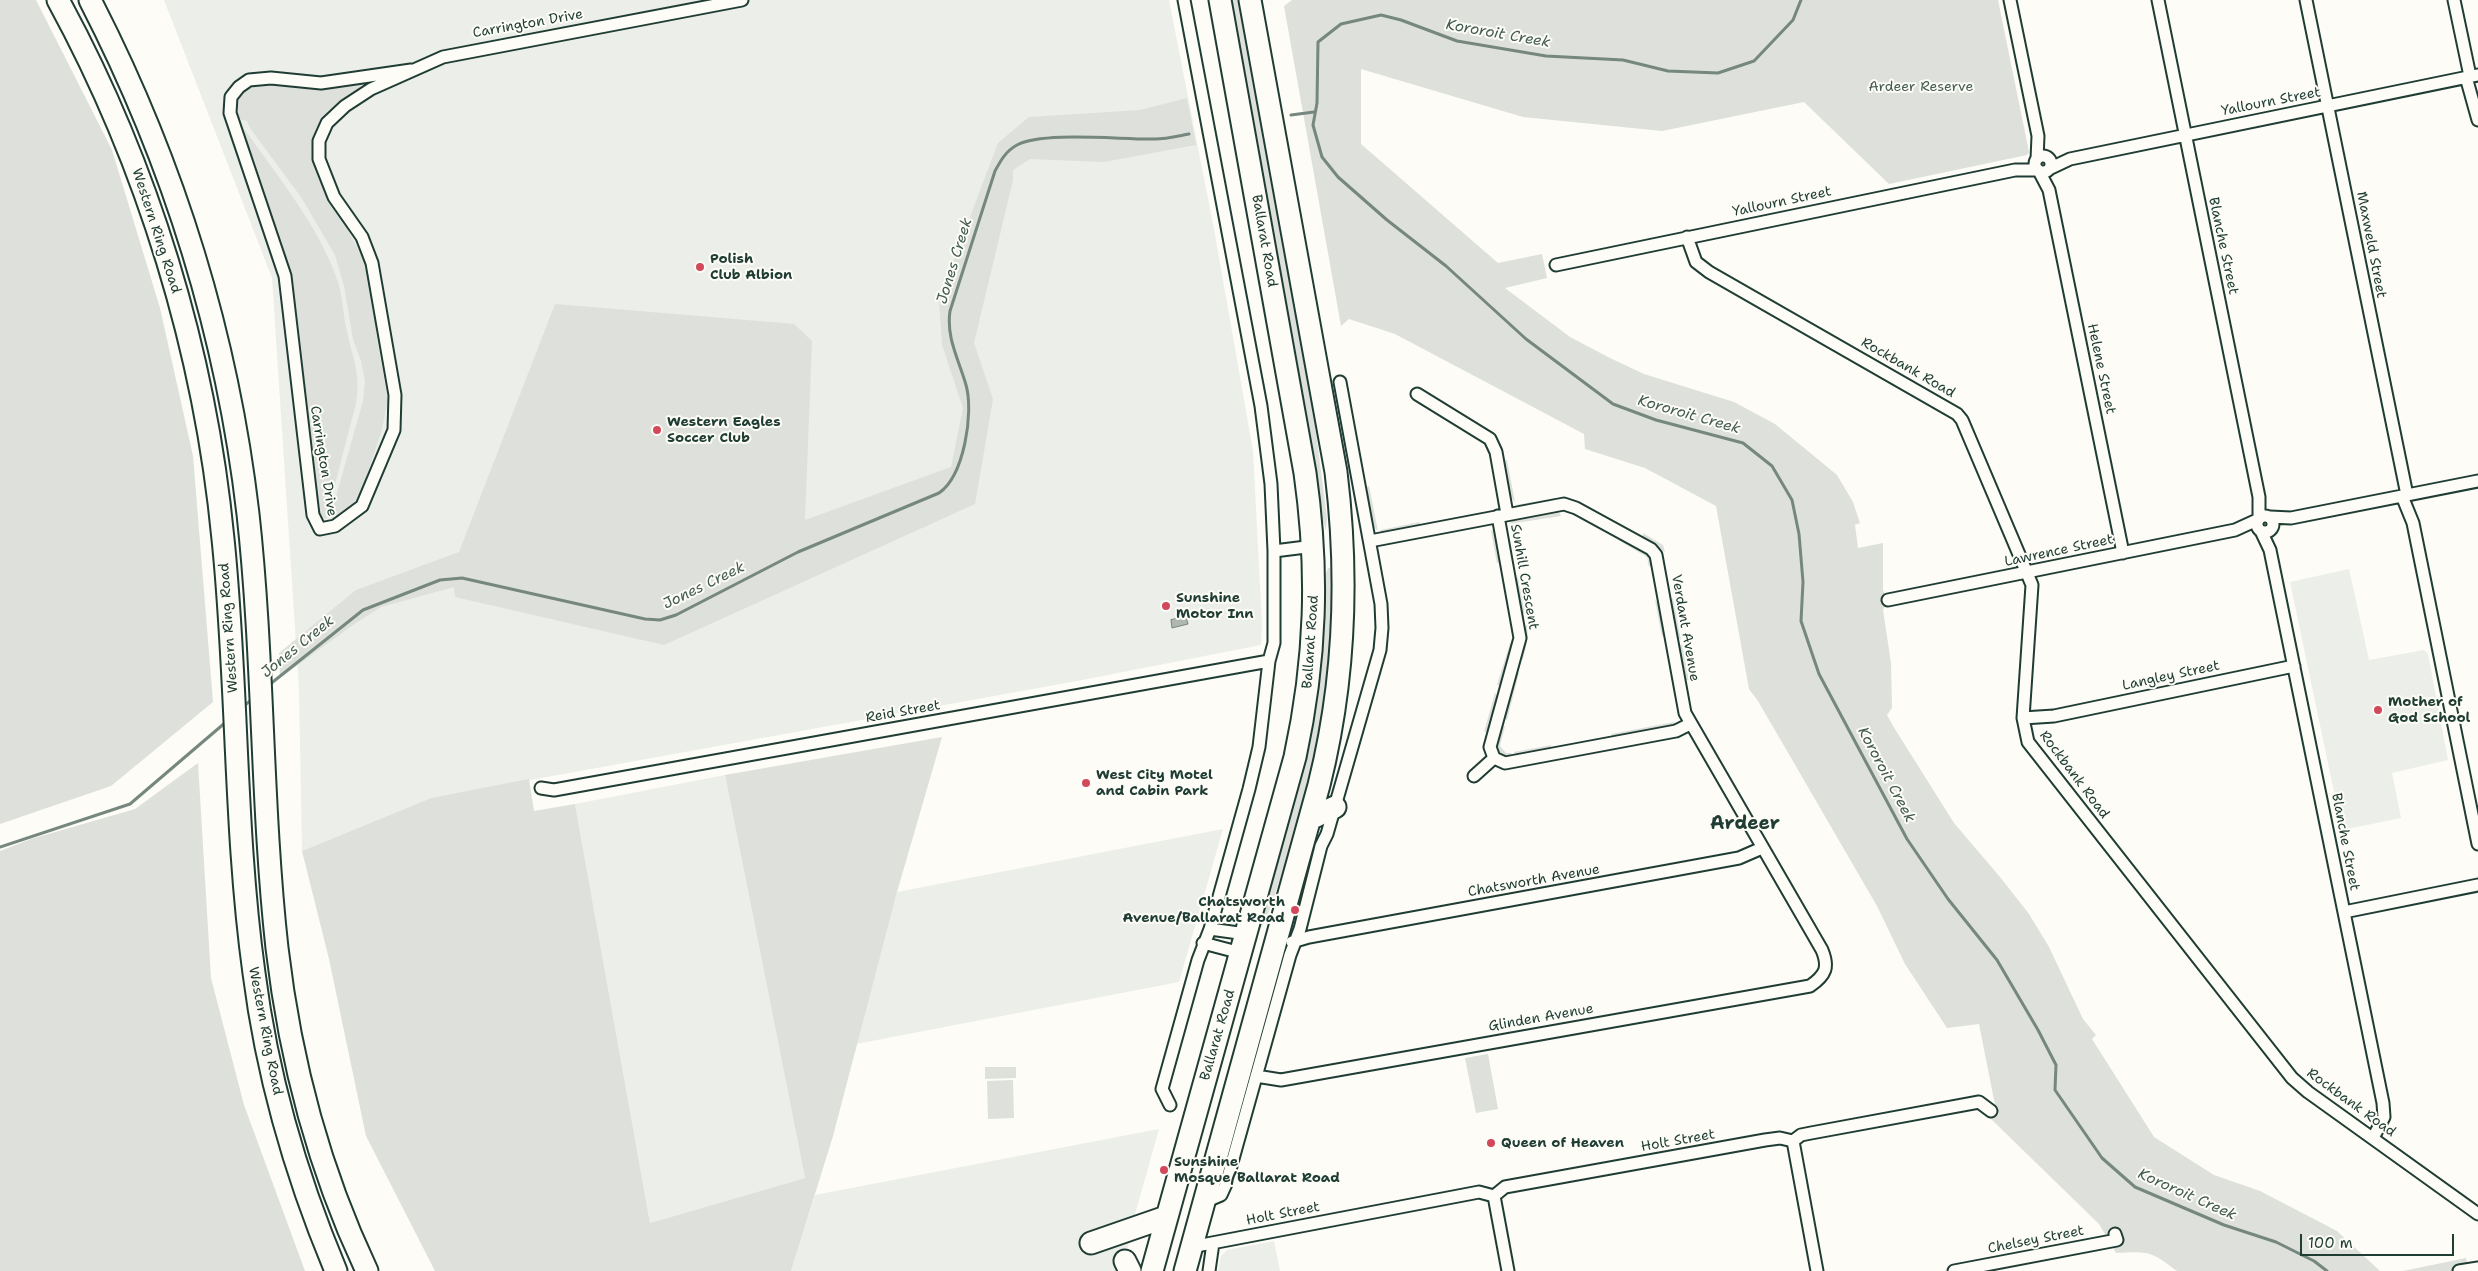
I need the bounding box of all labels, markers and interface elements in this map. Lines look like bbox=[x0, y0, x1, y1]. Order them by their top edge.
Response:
street label: Carrington Drive bbox=[472, 6, 584, 42]
water label: Kororoit Creek bbox=[1444, 16, 1552, 52]
park label: Ardeer Reserve bbox=[1869, 79, 1973, 95]
street label: Yallourn Street bbox=[2220, 84, 2322, 120]
street label: Western Ring Road bbox=[128, 166, 184, 296]
street label: Yallourn Street bbox=[1731, 183, 1833, 221]
street label: Maxweld Street bbox=[2352, 190, 2390, 300]
street label: Ballarat Road bbox=[1248, 193, 1280, 289]
street label: Blanche Street bbox=[2204, 196, 2242, 296]
water label: Jones Creek bbox=[933, 216, 977, 306]
place label: Polish Club Albion bbox=[710, 251, 792, 284]
marker: Polish Club Albion bbox=[694, 261, 706, 273]
street label: Helene Street bbox=[2083, 322, 2119, 416]
street label: Rockbank Road bbox=[1858, 334, 1958, 402]
water label: Kororoit Creek bbox=[1636, 392, 1742, 438]
street label: Carrington Drive bbox=[306, 404, 340, 518]
place label: Western Eagles Soccer Club bbox=[667, 414, 781, 447]
marker: Western Eagles Soccer Club bbox=[651, 424, 663, 436]
street label: Sunhill Crescent bbox=[1506, 523, 1542, 631]
street label: Lawrence Street bbox=[2003, 531, 2115, 571]
water label: Jones Creek bbox=[660, 558, 748, 614]
street label: Western Ring Road bbox=[216, 562, 242, 694]
street label: Verdant Avenue bbox=[1667, 573, 1703, 683]
place label: Sunshine Motor Inn bbox=[1176, 590, 1254, 622]
street label: Ballarat Road bbox=[1299, 595, 1323, 689]
marker: Sunshine Motor Inn bbox=[1160, 600, 1172, 612]
water label: Jones Creek bbox=[258, 612, 338, 682]
street label: Langley Street bbox=[2121, 657, 2221, 695]
place label: Mother of God School bbox=[2388, 694, 2470, 726]
street label: Reid Street bbox=[864, 697, 942, 727]
marker: Mother of God School bbox=[2372, 704, 2384, 716]
water label: Kororoit Creek bbox=[1853, 724, 1919, 826]
street label: Rockbank Road bbox=[2035, 728, 2113, 822]
place label: West City Motel and Cabin Park bbox=[1096, 767, 1213, 800]
marker: West City Motel and Cabin Park bbox=[1080, 777, 1092, 789]
street label: Blanche Street bbox=[2327, 792, 2363, 892]
district label: Ardeer bbox=[1710, 813, 1780, 835]
street label: Chatsworth Avenue bbox=[1467, 861, 1601, 901]
place label: Chatsworth Avenue/Ballarat Road bbox=[1123, 894, 1285, 926]
marker: Chatsworth Avenue/Ballarat Road bbox=[1289, 904, 1301, 916]
street label: Western Ring Road bbox=[244, 965, 286, 1097]
street label: Ballarat Road bbox=[1197, 988, 1239, 1082]
street label: Glinden Avenue bbox=[1487, 1001, 1595, 1035]
street label: Rockbank Road bbox=[2303, 1065, 2399, 1141]
street label: Holt Street bbox=[1640, 1126, 1716, 1156]
place label: Queen of Heaven bbox=[1501, 1135, 1624, 1151]
marker: Queen of Heaven bbox=[1485, 1137, 1497, 1149]
place label: Sunshine Mosque/Ballarat Road bbox=[1174, 1154, 1340, 1186]
marker: Sunshine Mosque/Ballarat Road bbox=[1158, 1164, 1170, 1176]
water label: Kororoit Creek bbox=[2135, 1165, 2239, 1225]
street label: Holt Street bbox=[1245, 1199, 1321, 1229]
street label: Chelsey Street bbox=[1987, 1222, 2085, 1258]
scale bar bbox=[2303, 1224, 2457, 1256]
text: 100 m bbox=[2308, 1233, 2353, 1253]

